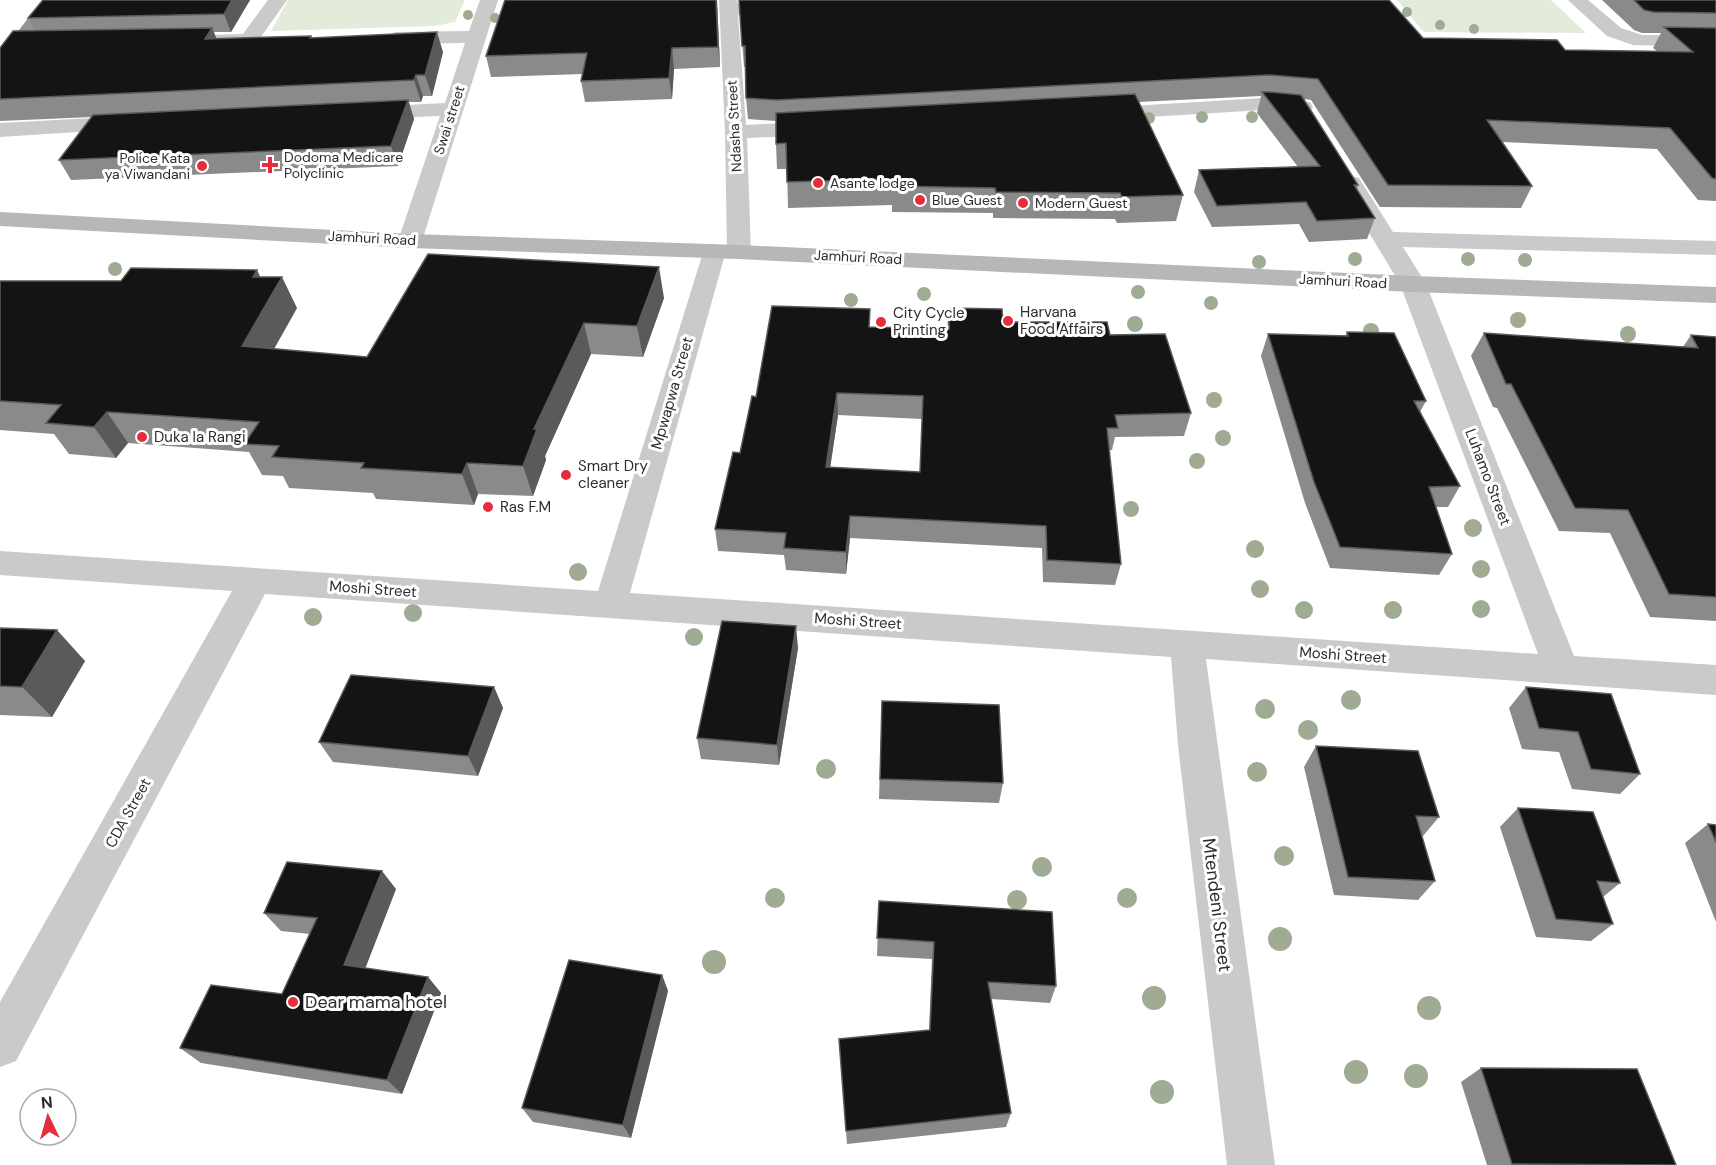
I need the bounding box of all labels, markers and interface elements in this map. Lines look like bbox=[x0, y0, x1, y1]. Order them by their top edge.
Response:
street label: Ndasha Street bbox=[723, 80, 745, 172]
street label: Swai street bbox=[429, 83, 469, 157]
place label: Dodoma Medicare Polyclinic bbox=[284, 148, 403, 182]
place label: Police Kata ya Viwandani bbox=[105, 149, 190, 183]
marker: Dodoma Medicare Polyclinic bbox=[261, 156, 279, 174]
marker: Police Kata ya Viwandani bbox=[195, 159, 209, 173]
place label: Asante lodge bbox=[830, 174, 915, 192]
marker: Asante lodge bbox=[811, 176, 825, 190]
place label: Blue Guest bbox=[932, 191, 1002, 209]
marker: Blue Guest bbox=[913, 193, 927, 207]
place label: Modern Guest bbox=[1035, 194, 1128, 212]
marker: Modern Guest bbox=[1016, 196, 1030, 210]
street label: Jamhuri Road bbox=[328, 227, 416, 249]
street label: Jamhuri Road bbox=[814, 246, 902, 268]
street label: Jamhuri Road bbox=[1299, 270, 1387, 292]
place label: Harvana Food Affairs bbox=[1020, 302, 1103, 339]
place label: City Cycle Printing bbox=[893, 303, 964, 340]
marker: Harvana Food Affairs bbox=[1001, 314, 1015, 328]
marker: City Cycle Printing bbox=[874, 315, 888, 329]
street label: Mpwapwa Street bbox=[646, 334, 698, 452]
street label: Luhamo Street bbox=[1460, 426, 1516, 528]
place label: Duka la Rangi bbox=[154, 427, 246, 447]
marker: Duka la Rangi bbox=[135, 430, 149, 444]
place label: Smart Dry cleaner bbox=[578, 456, 649, 493]
marker: Smart Dry cleaner bbox=[559, 468, 573, 482]
place label: Ras F.M bbox=[500, 497, 551, 517]
marker: Ras F.M bbox=[481, 500, 495, 514]
street label: Moshi Street bbox=[329, 576, 418, 602]
street label: Moshi Street bbox=[814, 608, 903, 634]
street label: Moshi Street bbox=[1299, 642, 1388, 668]
street label: CDA Street bbox=[101, 774, 155, 851]
street label: Mtendeni Street bbox=[1197, 837, 1237, 973]
place label: Dear mama hotel bbox=[305, 990, 447, 1014]
marker: Dear mama hotel bbox=[286, 995, 300, 1009]
north arrow bbox=[18, 1087, 78, 1147]
text: N bbox=[40, 1092, 53, 1114]

